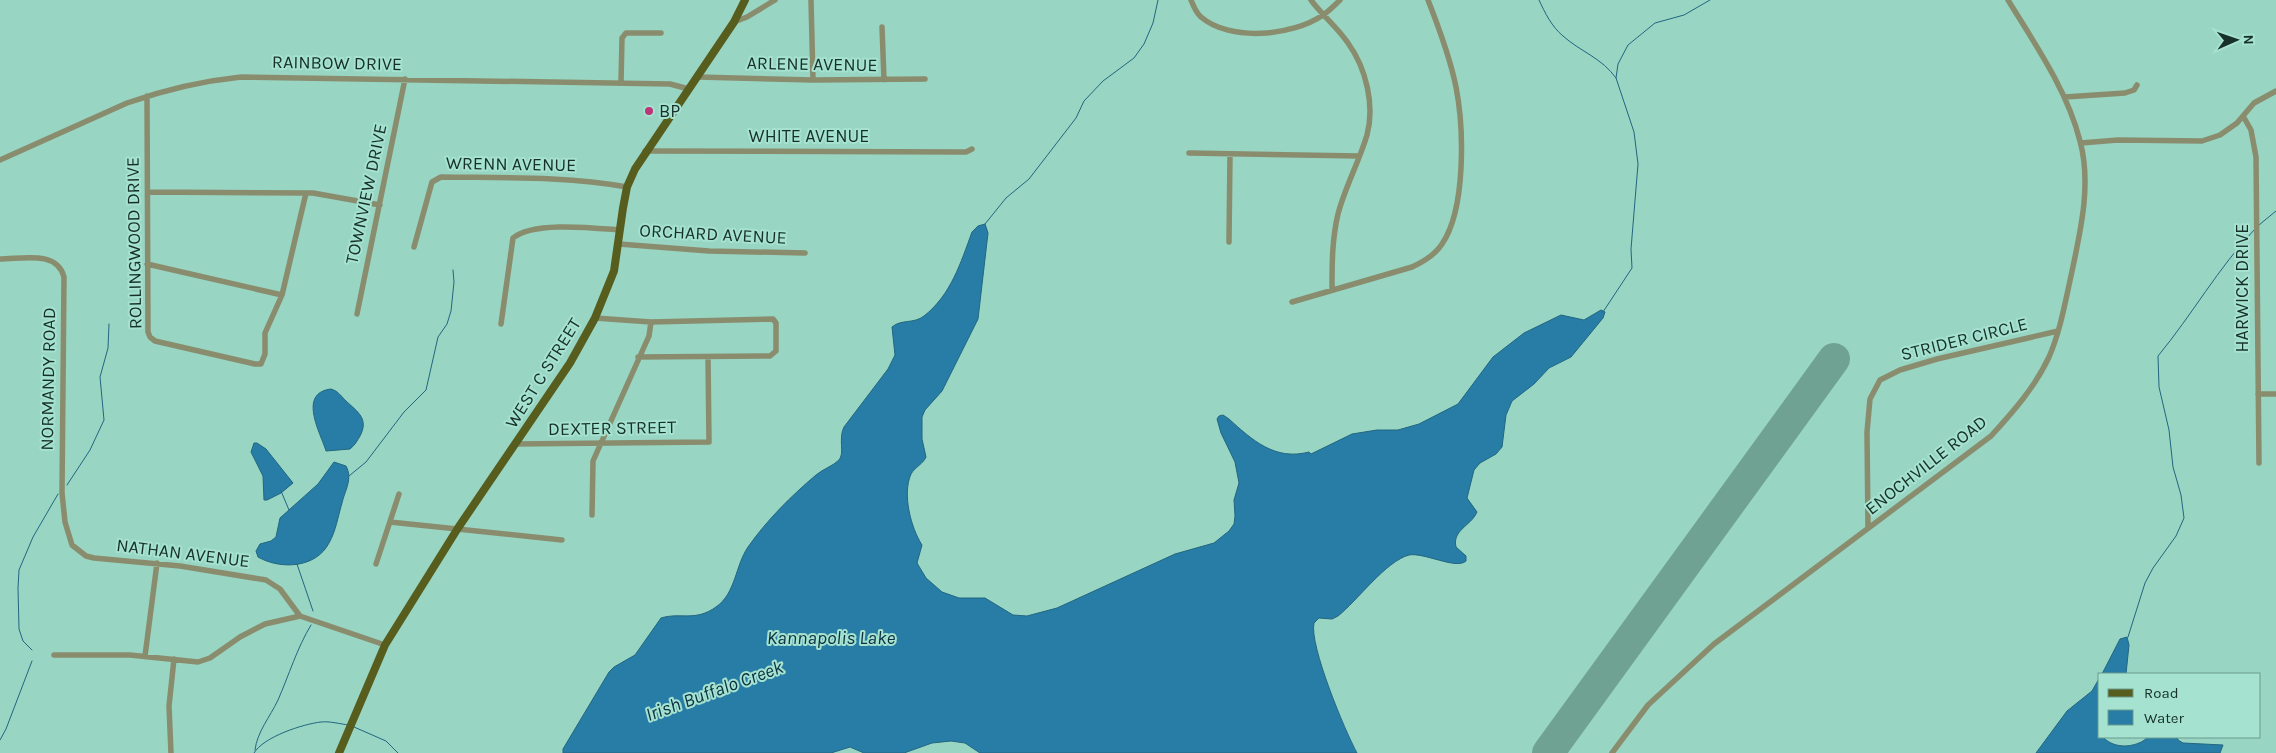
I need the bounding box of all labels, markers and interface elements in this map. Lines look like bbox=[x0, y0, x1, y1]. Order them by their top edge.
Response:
north arrow bbox=[2211, 15, 2261, 65]
text: N bbox=[2240, 34, 2257, 45]
street label: RAINBOW DRIVE bbox=[272, 51, 402, 75]
street label: ARLENE AVENUE bbox=[746, 52, 878, 76]
place label: BP bbox=[659, 100, 680, 122]
marker: BP bbox=[643, 105, 655, 117]
street label: TOWNVIEW DRIVE bbox=[340, 122, 392, 266]
street label: WHITE AVENUE bbox=[749, 125, 869, 147]
street label: WRENN AVENUE bbox=[446, 152, 576, 176]
street label: ROLLINGWOOD DRIVE bbox=[121, 157, 147, 329]
street label: ORCHARD AVENUE bbox=[639, 219, 787, 249]
street label: HARWICK DRIVE bbox=[2231, 224, 2253, 352]
street label: NORMANDY ROAD bbox=[36, 307, 60, 451]
street label: STRIDER CIRCLE bbox=[1898, 313, 2030, 365]
street label: WEST C STREET bbox=[500, 314, 586, 432]
street label: ENOCHVILLE ROAD bbox=[1861, 411, 1991, 519]
street label: DEXTER STREET bbox=[548, 416, 676, 440]
street label: NATHAN AVENUE bbox=[115, 534, 251, 572]
water label: Kannapolis Lake bbox=[767, 627, 896, 649]
water label: Irish Buffalo Creek bbox=[643, 656, 786, 726]
legend bbox=[2098, 673, 2261, 738]
text: Road bbox=[2144, 684, 2179, 702]
text: Water bbox=[2144, 709, 2185, 727]

